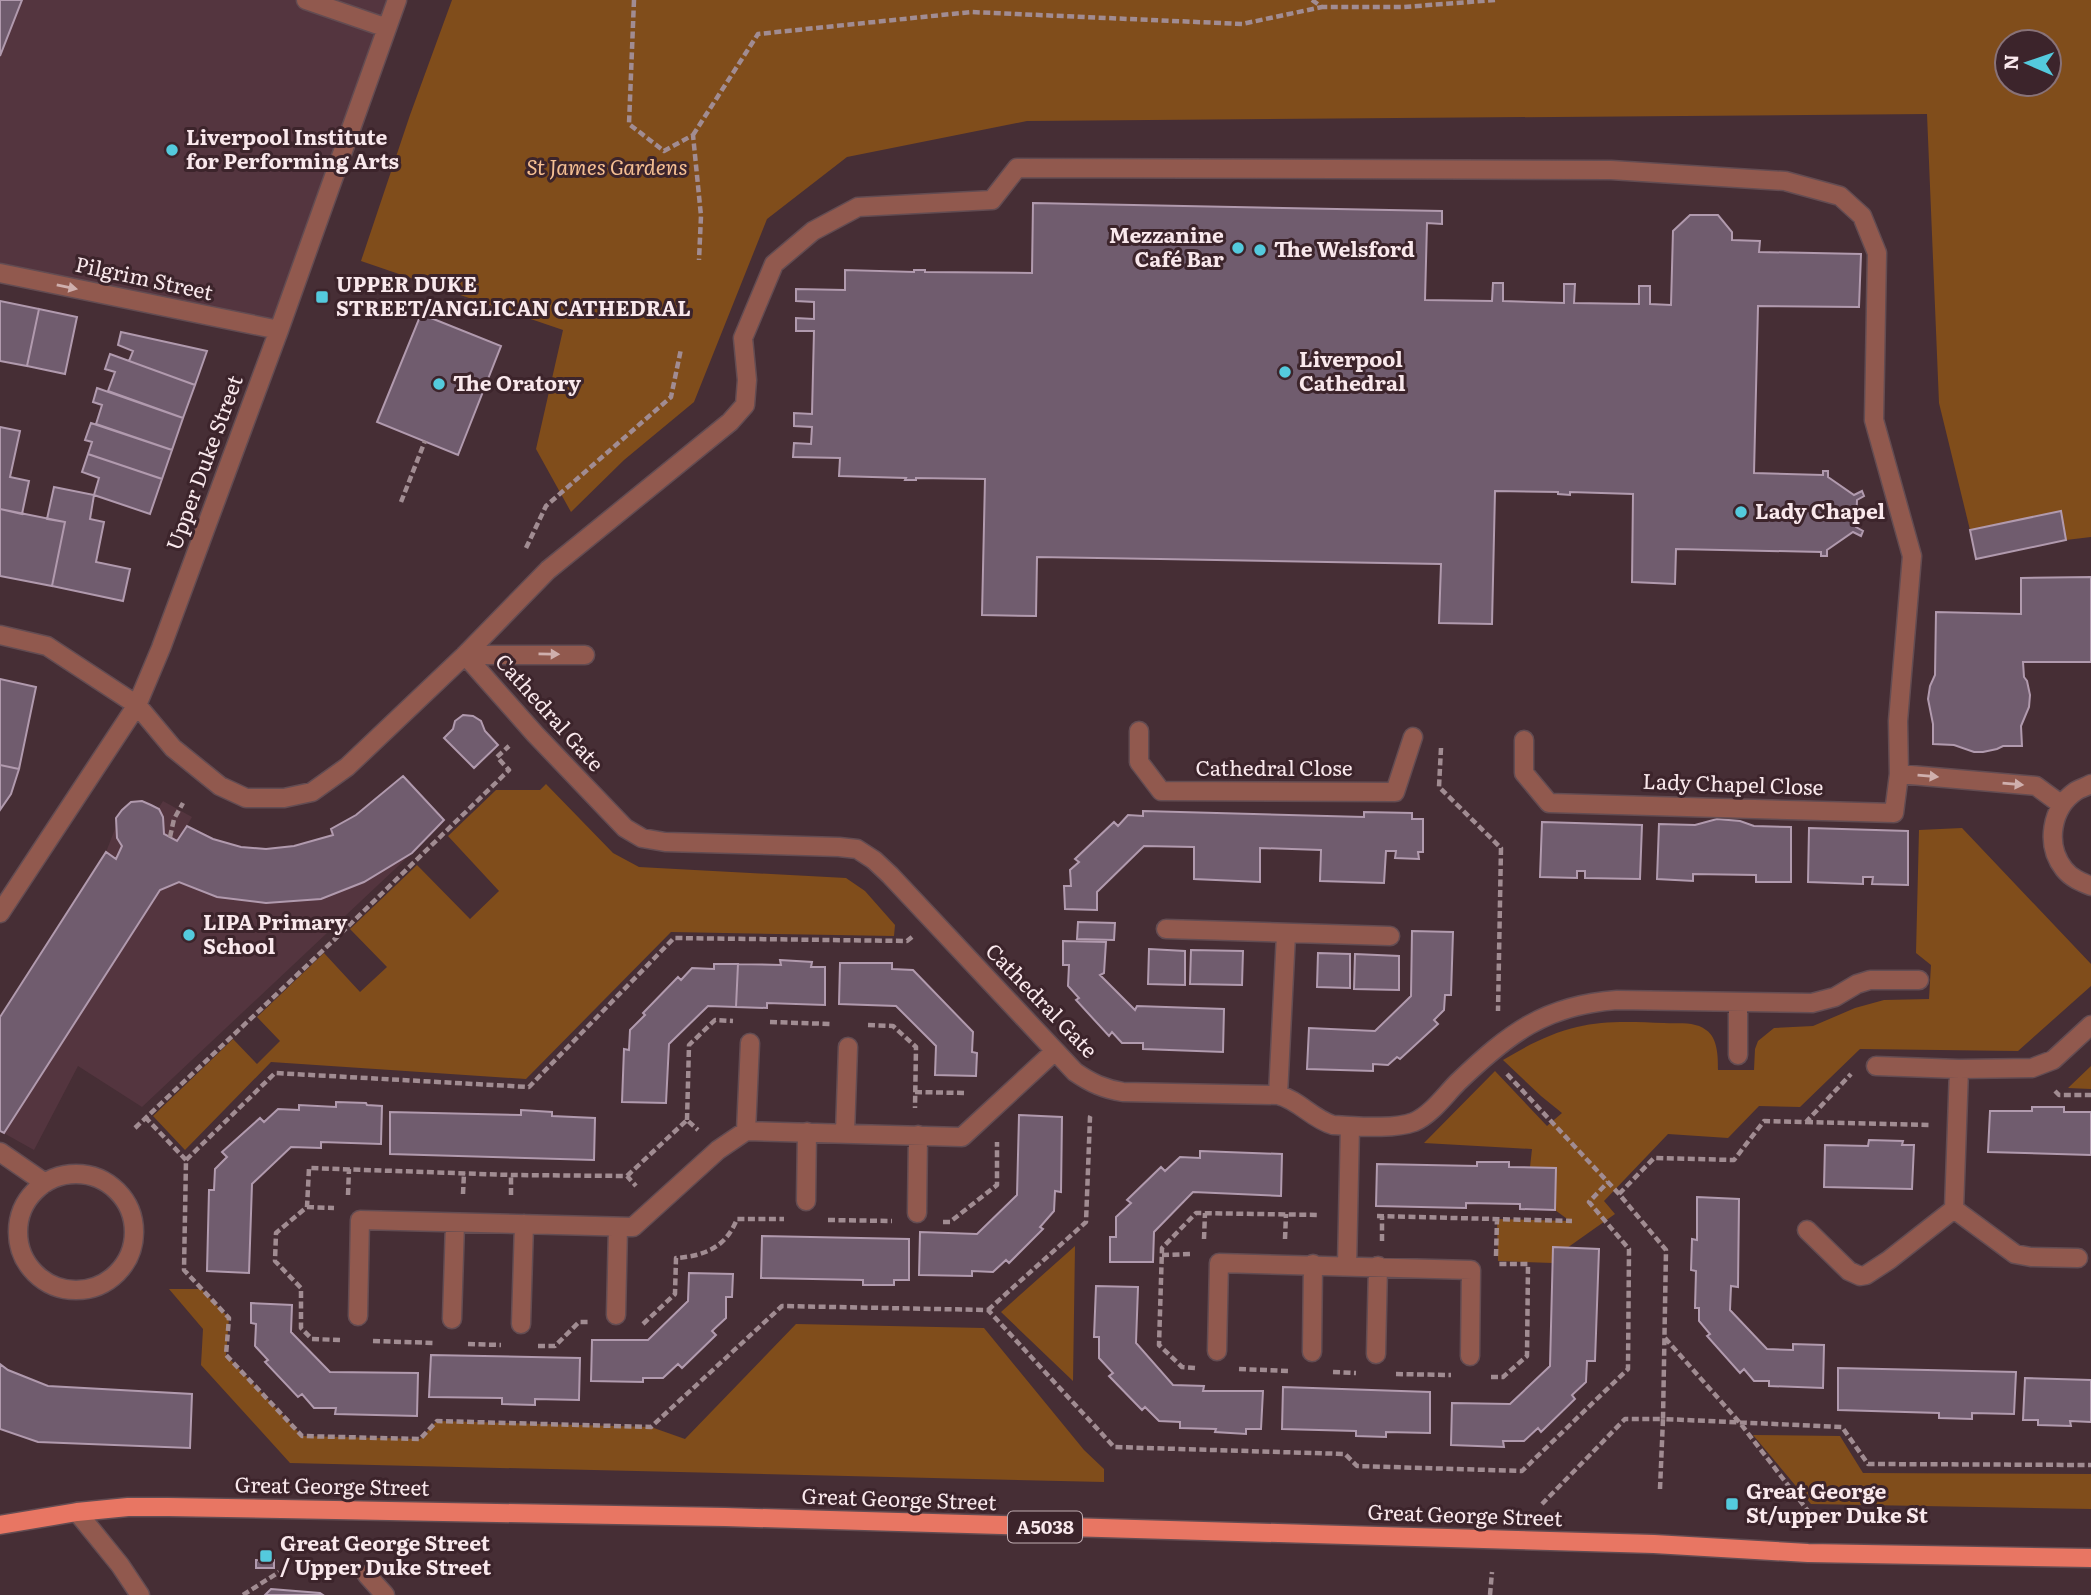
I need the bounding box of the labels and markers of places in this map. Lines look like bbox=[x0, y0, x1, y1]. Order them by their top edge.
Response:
place label: Liverpool Institute for Performing Arts bbox=[186, 120, 399, 175]
marker: Liverpool Institute for Performing Arts bbox=[164, 142, 180, 158]
place label: Mezzanine Café Bar bbox=[1109, 218, 1225, 273]
place label: The Welsford bbox=[1274, 232, 1415, 263]
marker: Mezzanine Café Bar bbox=[1230, 240, 1246, 256]
marker: The Welsford bbox=[1252, 242, 1268, 258]
place label: UPPER DUKE STREET/ANGLICAN CATHEDRAL bbox=[336, 267, 691, 322]
marker: UPPER DUKE STREET/ANGLICAN CATHEDRAL bbox=[314, 289, 330, 305]
place label: Liverpool Cathedral bbox=[1299, 342, 1406, 397]
marker: Liverpool Cathedral bbox=[1277, 364, 1293, 380]
place label: The Oratory bbox=[453, 366, 581, 397]
marker: The Oratory bbox=[431, 376, 447, 392]
place label: Lady Chapel bbox=[1755, 494, 1886, 525]
marker: Lady Chapel bbox=[1733, 504, 1749, 520]
place label: LIPA Primary School bbox=[203, 905, 348, 960]
marker: LIPA Primary School bbox=[181, 927, 197, 943]
place label: Great George St/upper Duke St bbox=[1746, 1474, 1929, 1529]
marker: Great George St/upper Duke St bbox=[1724, 1496, 1740, 1512]
place label: Great George Street / Upper Duke Street bbox=[280, 1526, 492, 1581]
marker: Great George Street / Upper Duke Street bbox=[258, 1548, 274, 1564]

